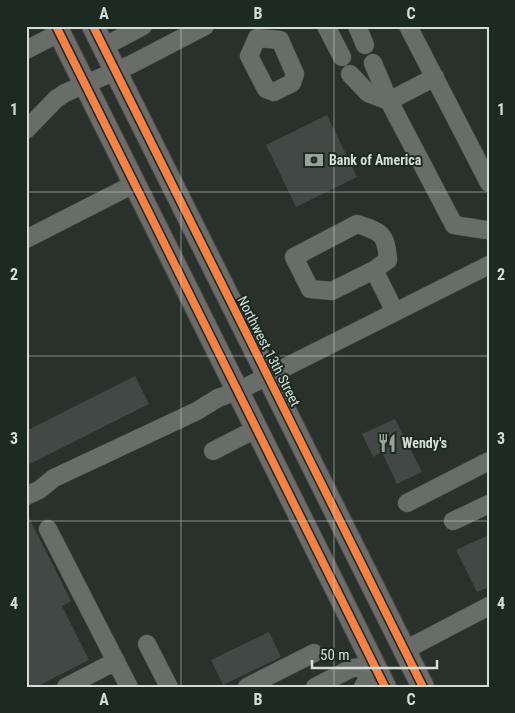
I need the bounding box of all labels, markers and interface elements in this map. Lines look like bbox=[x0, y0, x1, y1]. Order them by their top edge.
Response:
text: A bbox=[99, 4, 109, 23]
text: B bbox=[254, 4, 263, 23]
text: C bbox=[406, 4, 416, 23]
text: 1 bbox=[10, 100, 18, 119]
text: 1 bbox=[497, 100, 505, 119]
bank icon: Bank of America bbox=[303, 149, 325, 171]
place label: Bank of America bbox=[329, 152, 422, 168]
text: 2 bbox=[10, 265, 18, 284]
text: 2 bbox=[497, 265, 505, 284]
street label: Northwest 13th Street bbox=[234, 293, 304, 409]
text: 3 bbox=[10, 429, 18, 448]
text: 3 bbox=[497, 429, 505, 448]
restaurant icon: Wendy's bbox=[376, 432, 398, 454]
place label: Wendy's bbox=[402, 435, 447, 451]
text: 4 bbox=[10, 594, 18, 613]
text: 4 bbox=[497, 594, 505, 613]
scale bar bbox=[312, 638, 438, 670]
text: 50 m bbox=[320, 646, 350, 664]
text: A bbox=[99, 690, 109, 709]
text: B bbox=[254, 690, 263, 709]
text: C bbox=[406, 690, 416, 709]

